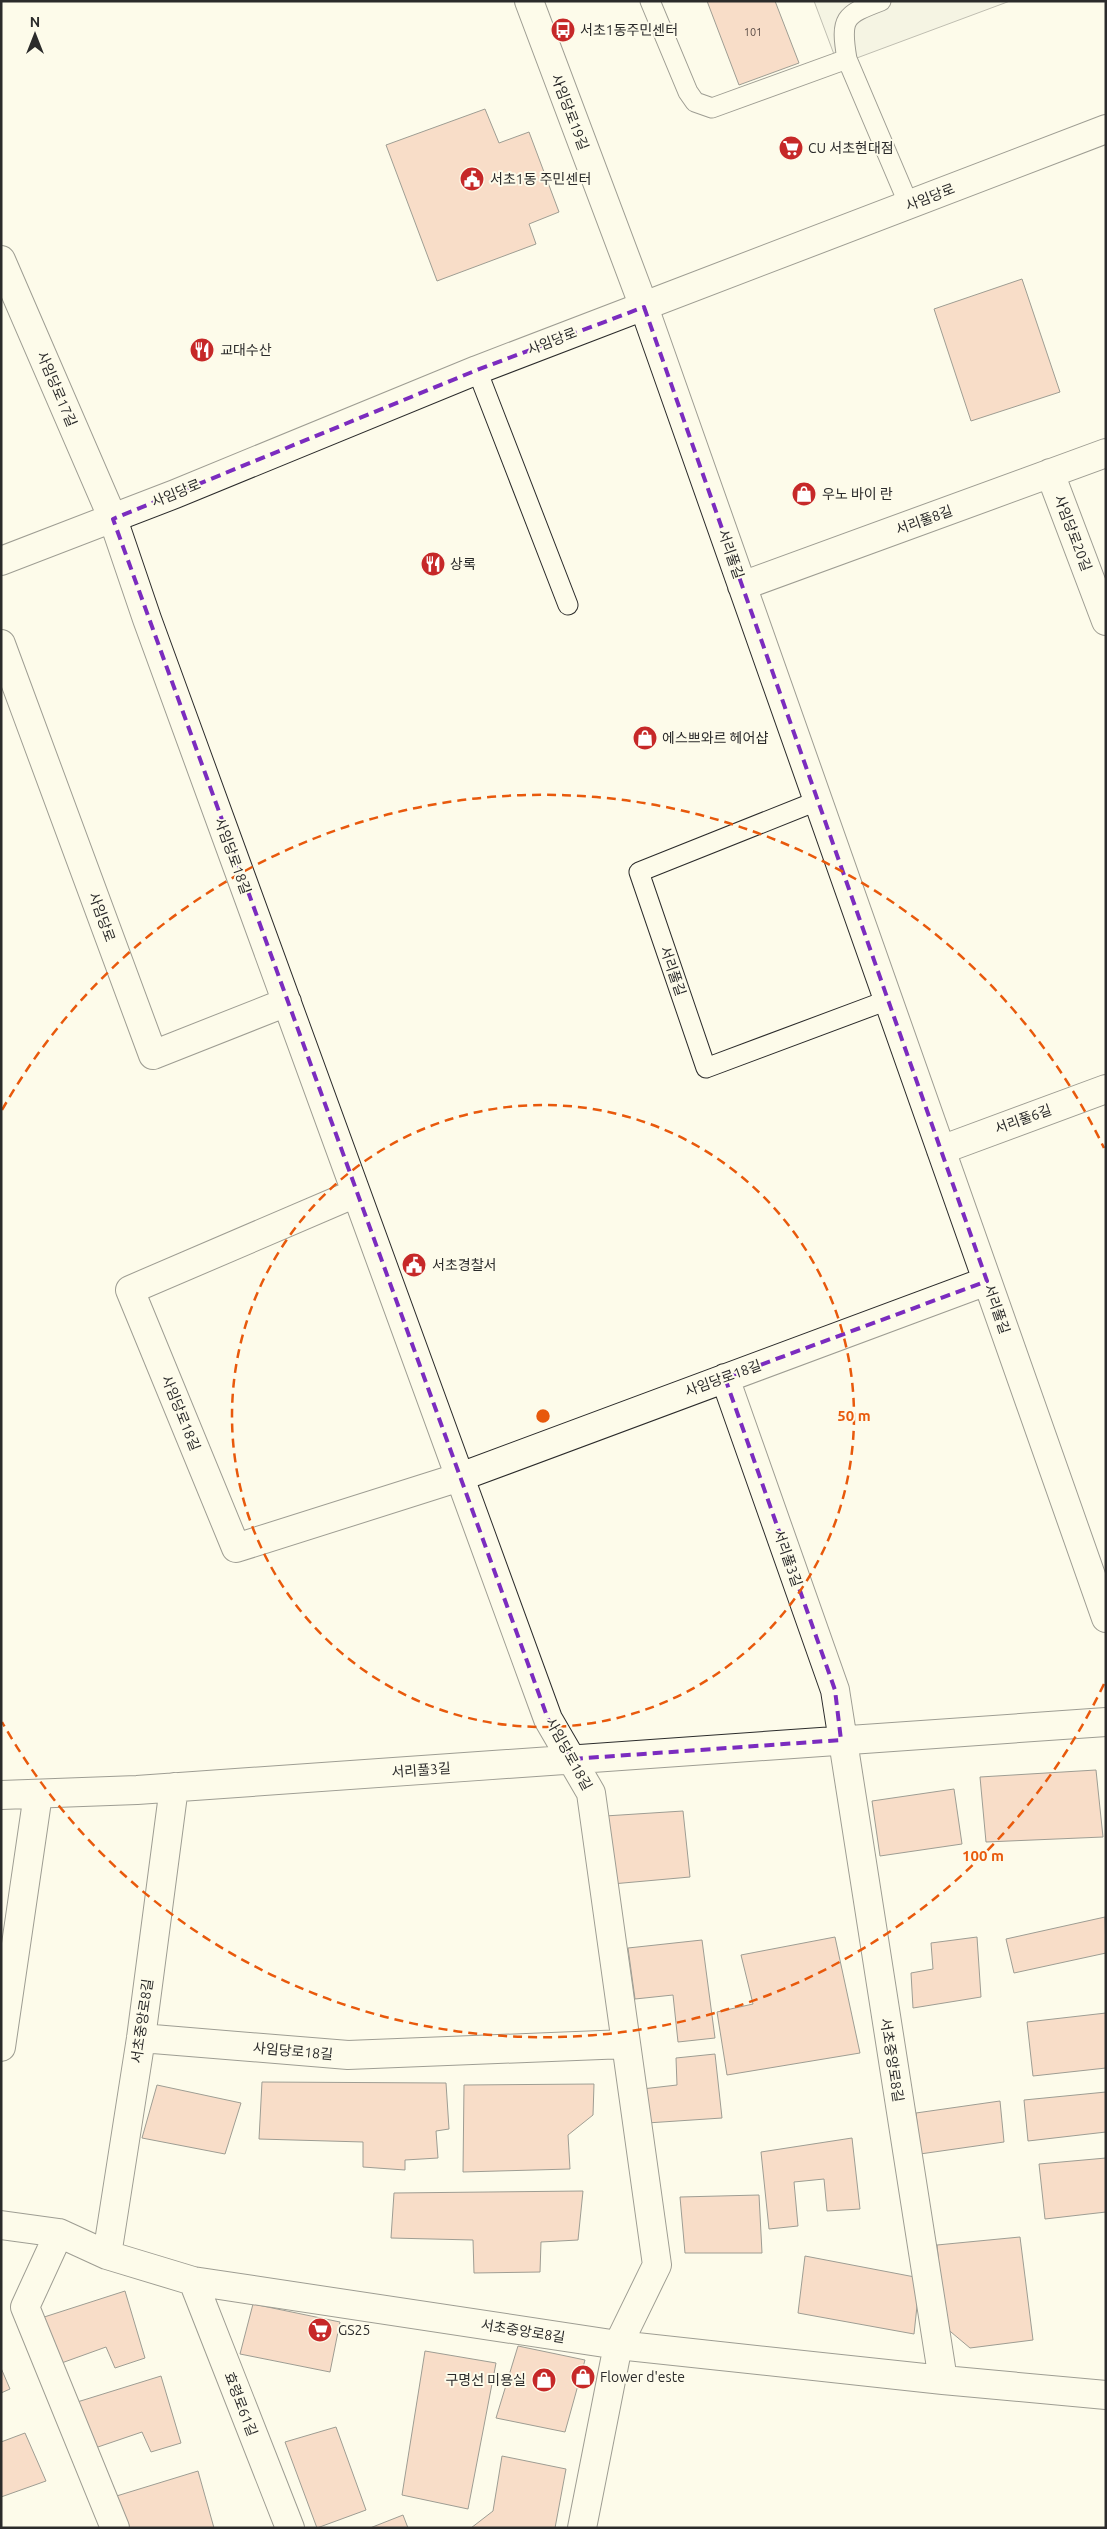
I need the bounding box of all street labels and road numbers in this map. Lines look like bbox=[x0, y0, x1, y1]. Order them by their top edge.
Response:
street label: 사임당로19길 bbox=[548, 72, 592, 152]
street label: 사임당로 bbox=[903, 180, 957, 214]
street label: 사임당로 bbox=[525, 324, 579, 358]
street label: 사임당로17길 bbox=[34, 349, 80, 429]
street label: 사임당로 bbox=[149, 476, 203, 510]
street label: 사임당로20길 bbox=[1051, 493, 1095, 573]
street label: 서리풀8길 bbox=[893, 502, 955, 538]
street label: 서리풀길 bbox=[715, 527, 747, 581]
street label: 사임당로18길 bbox=[212, 816, 254, 896]
street label: 사임당로 bbox=[86, 890, 118, 944]
street label: 서리풀길 bbox=[657, 944, 689, 998]
street label: 서리풀6길 bbox=[992, 1101, 1054, 1137]
street label: 서리풀길 bbox=[981, 1282, 1013, 1336]
street label: 사임당로18길 bbox=[683, 1357, 763, 1399]
street label: 사임당로18길 bbox=[159, 1373, 203, 1453]
street label: 서리풀3길 bbox=[771, 1527, 805, 1589]
street label: 사임당로18길 bbox=[543, 1715, 595, 1793]
street label: 서리풀3길 bbox=[391, 1760, 451, 1780]
street label: 서초중앙로8길 bbox=[128, 1978, 156, 2064]
street label: 서초중앙로8길 bbox=[877, 2017, 907, 2103]
street label: 사임당로18길 bbox=[252, 2040, 334, 2062]
street label: 서초중앙로8길 bbox=[480, 2316, 566, 2346]
street label: 효령로61길 bbox=[221, 2370, 261, 2438]

